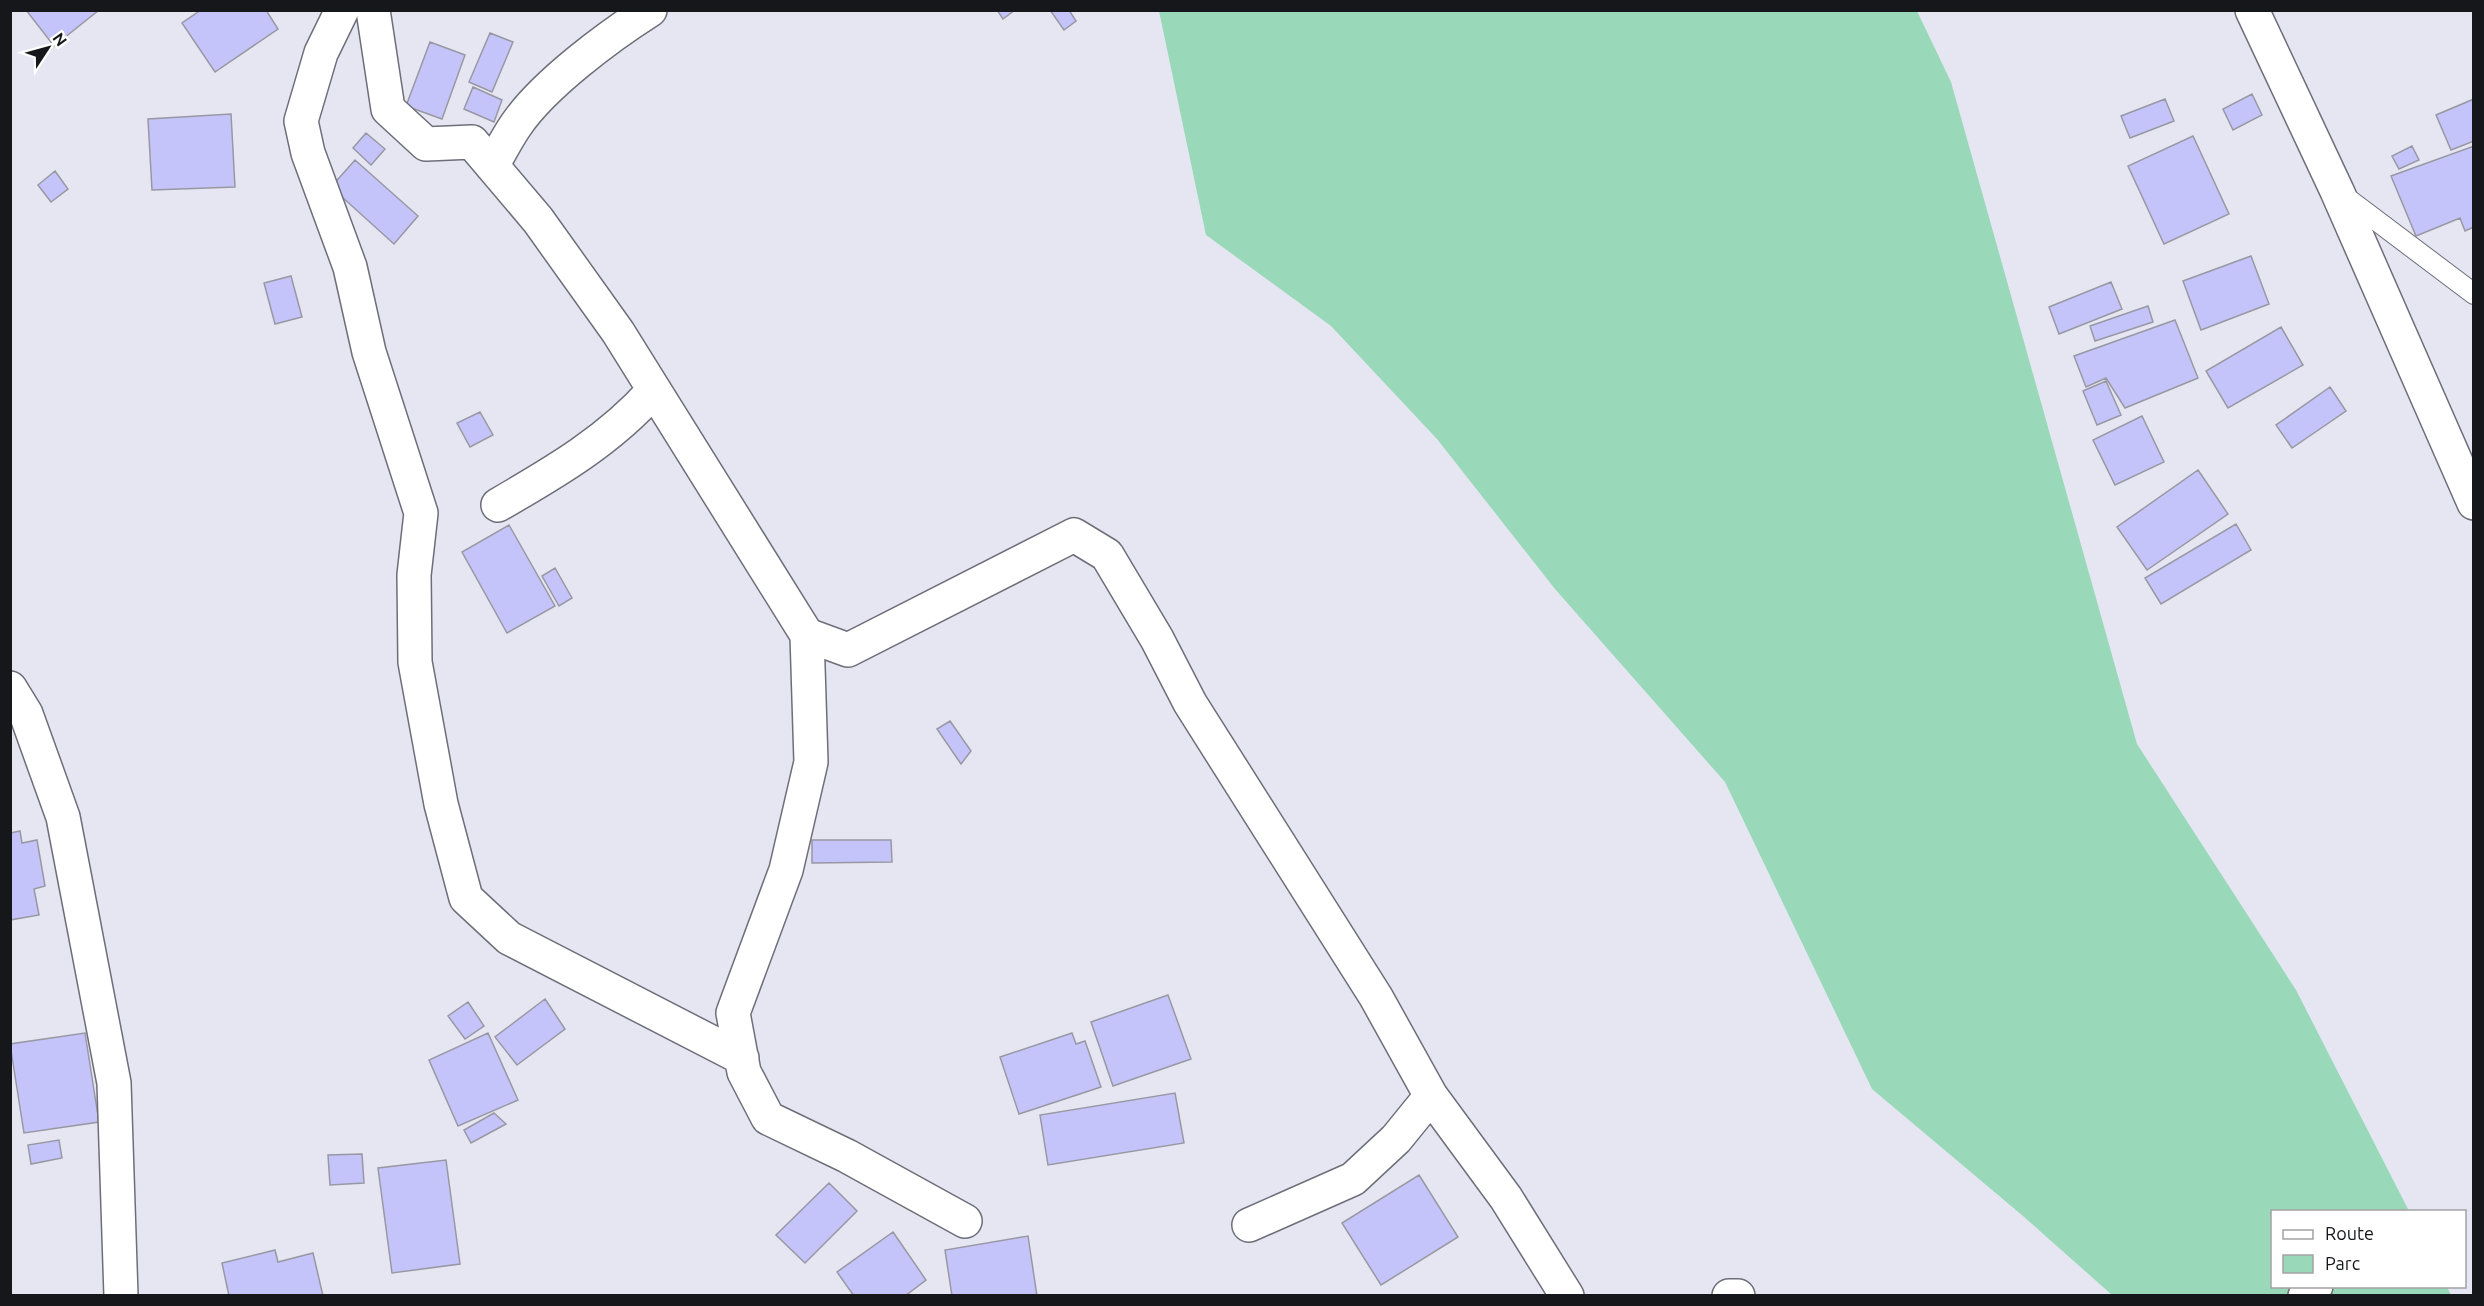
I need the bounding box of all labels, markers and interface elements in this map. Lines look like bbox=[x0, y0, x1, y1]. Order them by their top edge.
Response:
north arrow bbox=[18, 18, 78, 78]
text: N bbox=[49, 29, 71, 49]
legend bbox=[2271, 1210, 2466, 1288]
text: Route bbox=[2325, 1223, 2374, 1243]
text: Parc bbox=[2325, 1253, 2360, 1273]

